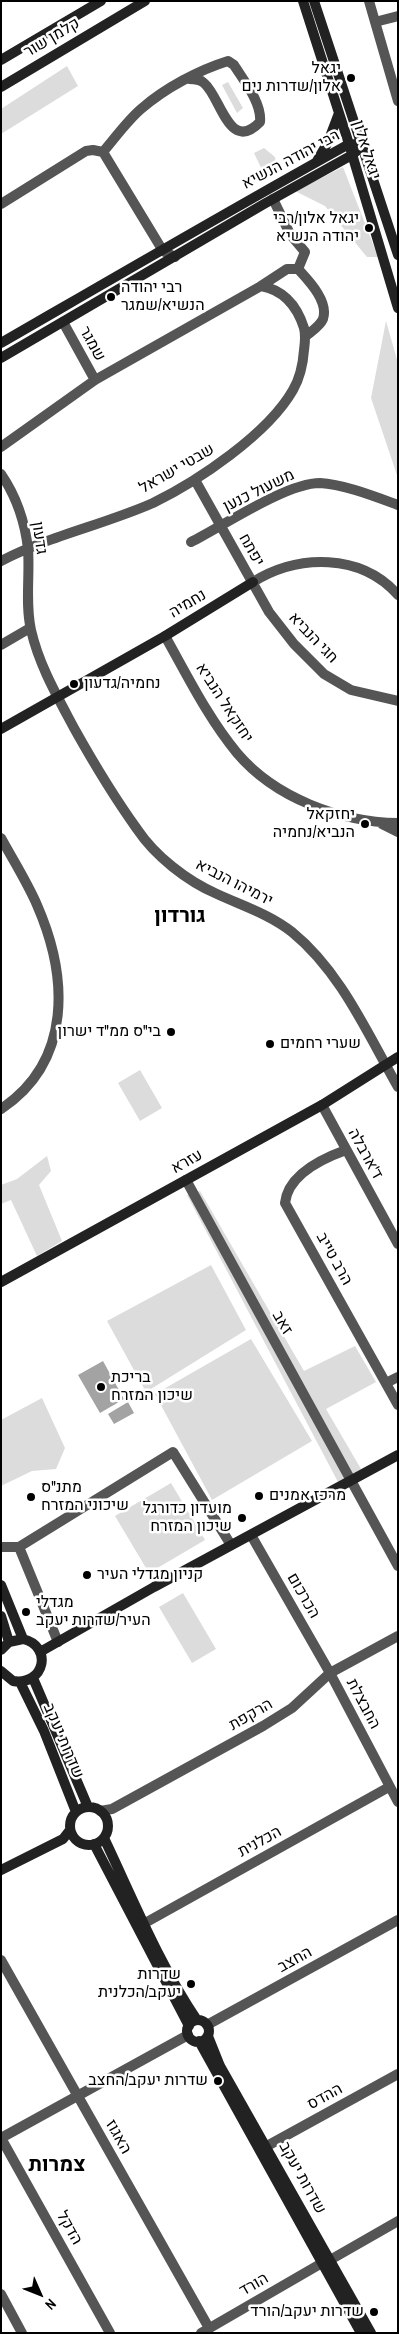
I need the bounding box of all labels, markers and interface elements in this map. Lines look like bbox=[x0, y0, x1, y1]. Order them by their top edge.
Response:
street label: קלמן שור bbox=[21, 14, 83, 62]
place label: יגאל אלון/שדרות נים bbox=[242, 59, 341, 97]
marker: יגאל אלון/שדרות נים bbox=[345, 72, 357, 84]
street label: יגאל אלון bbox=[348, 118, 384, 182]
street label: רבי יהודה הנשיא bbox=[239, 126, 343, 194]
place label: יגאל אלון/רבי יהודה הנשיא bbox=[273, 209, 359, 247]
marker: יגאל אלון/רבי יהודה הנשיא bbox=[363, 222, 375, 234]
place label: רבי יהודה הנשיא/שמגר bbox=[121, 278, 205, 316]
marker: רבי יהודה הנשיא/שמגר bbox=[105, 291, 117, 303]
street label: שמגר bbox=[75, 323, 109, 365]
street label: שבטי ישראל bbox=[136, 440, 218, 498]
street label: משעול כנען bbox=[220, 466, 298, 516]
street label: גדעון bbox=[27, 520, 51, 556]
street label: יפתח bbox=[234, 530, 268, 570]
street label: נחמיה bbox=[166, 585, 210, 623]
street label: חגי הנביא bbox=[284, 609, 342, 667]
street label: יחזקאל הנביא bbox=[191, 660, 257, 746]
place label: נחמיה/גדעון bbox=[84, 674, 161, 694]
marker: נחמיה/גדעון bbox=[68, 678, 80, 690]
place label: יחזקאל הנביא/נחמיה bbox=[273, 805, 355, 843]
marker: יחזקאל הנביא/נחמיה bbox=[359, 818, 371, 830]
street label: ירמיהו הנביא bbox=[192, 855, 276, 911]
district label: גורדון bbox=[154, 903, 206, 929]
place label: בי"ס ממ"ד ישרון bbox=[58, 1022, 161, 1042]
marker: בי"ס ממ"ד ישרון bbox=[165, 1026, 177, 1038]
place label: שערי רחמים bbox=[280, 1034, 361, 1054]
marker: שערי רחמים bbox=[264, 1038, 276, 1050]
street label: ד'ארבלה bbox=[343, 1125, 387, 1183]
street label: עזרא bbox=[168, 1146, 206, 1178]
street label: הרב טייב bbox=[312, 1229, 356, 1289]
street label: זאב bbox=[268, 1308, 296, 1338]
place label: בריכת שיכון המזרח bbox=[111, 1368, 193, 1406]
marker: בריכת שיכון המזרח bbox=[95, 1381, 107, 1393]
place label: מתנ"ס שיכוני המזרח bbox=[41, 1478, 129, 1516]
place label: מרכז אמנים bbox=[269, 1486, 346, 1506]
marker: מרכז אמנים bbox=[253, 1490, 265, 1502]
marker: מתנ"ס שיכוני המזרח bbox=[25, 1491, 37, 1503]
place label: מועדון כדורגל שיכון המזרח bbox=[143, 1499, 232, 1537]
marker: מועדון כדורגל שיכון המזרח bbox=[236, 1512, 248, 1524]
place label: קניון מגדלי העיר bbox=[97, 1565, 203, 1585]
marker: קניון מגדלי העיר bbox=[81, 1569, 93, 1581]
street label: הכרכום bbox=[282, 1570, 324, 1622]
place label: מגדלי העיר/שדרות יעקב bbox=[36, 1593, 151, 1631]
marker: מגדלי העיר/שדרות יעקב bbox=[20, 1606, 32, 1618]
street label: החבצלת bbox=[342, 1675, 384, 1733]
street label: הרקפת bbox=[226, 1695, 276, 1735]
street label: שדרות יעקב bbox=[39, 1701, 87, 1781]
street label: הכלנית bbox=[235, 1822, 285, 1862]
street label: החצב bbox=[274, 1943, 316, 1977]
place label: שדרות יעקב/הכלנית bbox=[98, 1965, 181, 2003]
marker: שדרות יעקב/הכלנית bbox=[185, 1978, 197, 1990]
place label: שדרות יעקב/החצב bbox=[88, 2071, 208, 2091]
marker: שדרות יעקב/החצב bbox=[212, 2075, 224, 2087]
street label: ההדס bbox=[304, 2080, 346, 2114]
street label: האגוז bbox=[101, 2117, 135, 2157]
street label: שדרות יעקב bbox=[274, 2138, 330, 2218]
district label: צמרות bbox=[29, 2152, 85, 2178]
street label: הדקל bbox=[52, 2208, 86, 2248]
north arrow bbox=[15, 2269, 65, 2319]
street label: הורד bbox=[236, 2269, 272, 2301]
text: N bbox=[41, 2295, 60, 2314]
place label: שדרות יעקב/הורד bbox=[250, 2302, 364, 2322]
marker: שדרות יעקב/הורד bbox=[368, 2306, 380, 2318]

